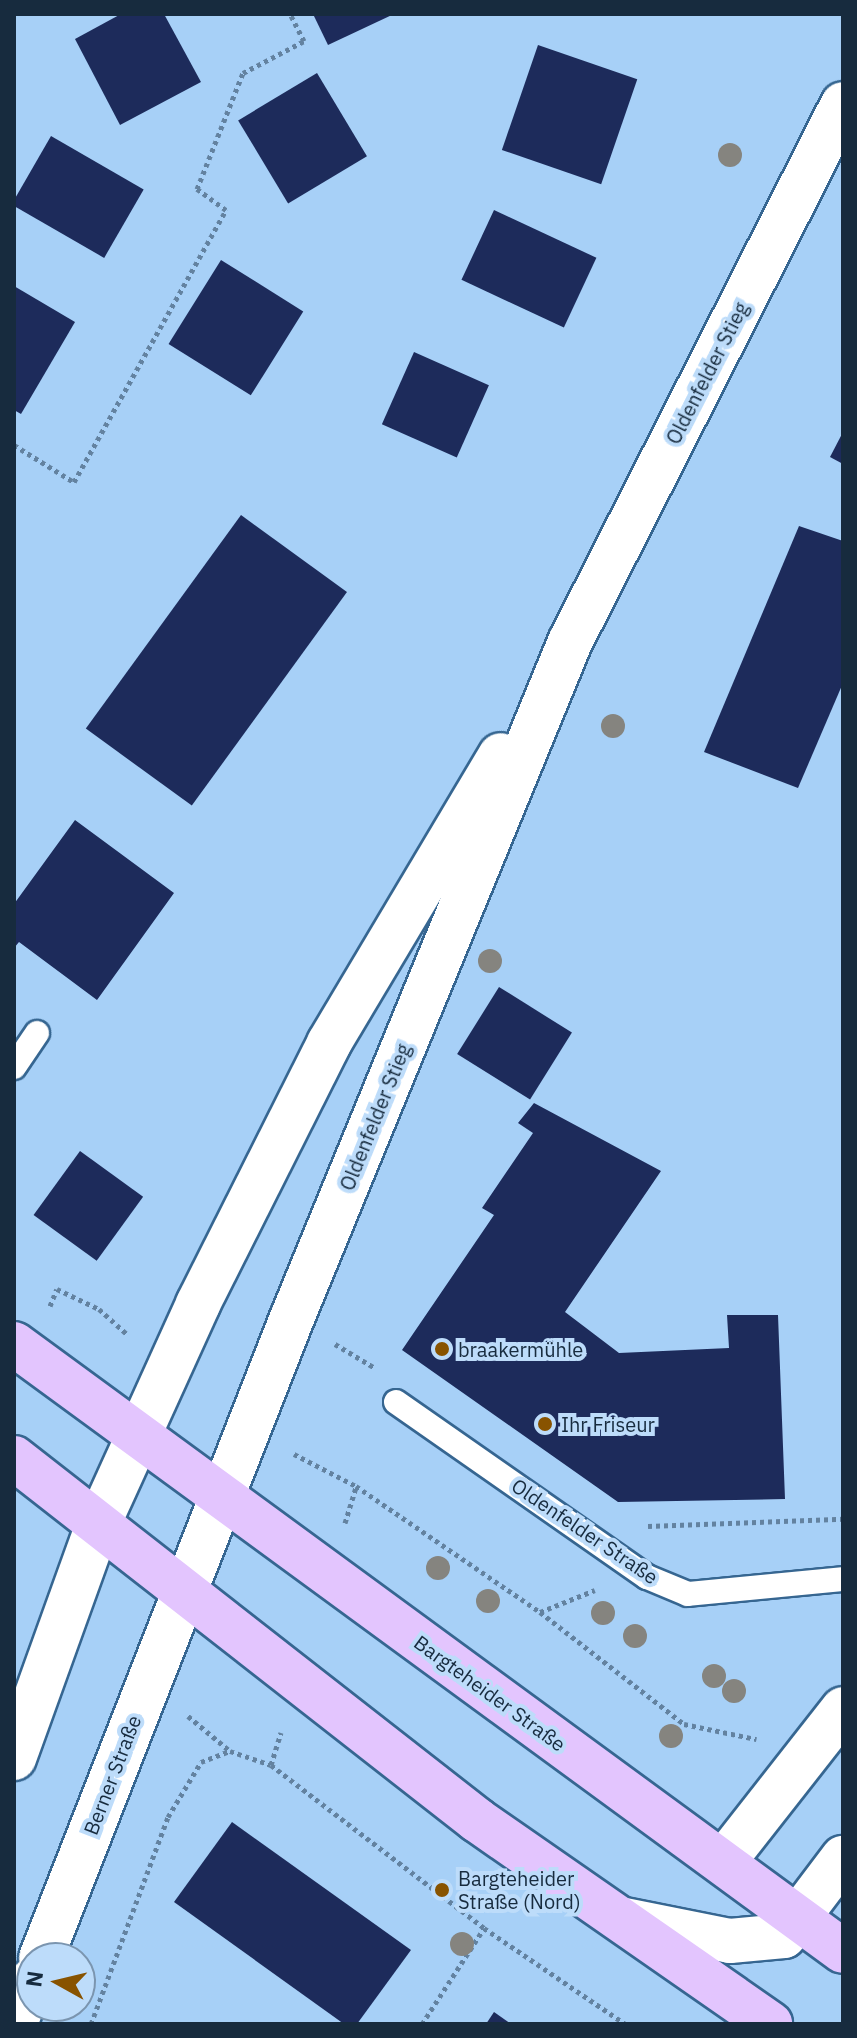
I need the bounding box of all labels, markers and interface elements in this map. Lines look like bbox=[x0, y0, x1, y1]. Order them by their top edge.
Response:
street label: Oldenfelder Stieg bbox=[661, 298, 753, 448]
street label: Oldenfelder Stieg bbox=[335, 1040, 415, 1194]
place label: braakermühle bbox=[458, 1337, 583, 1361]
marker: braakermühle bbox=[433, 1340, 451, 1358]
place label: Ihr Friseur bbox=[561, 1412, 655, 1436]
marker: Ihr Friseur bbox=[536, 1415, 554, 1433]
street label: Oldenfelder Straße bbox=[507, 1473, 663, 1589]
street label: Bargteheider Straße bbox=[410, 1630, 570, 1756]
street label: Berner Straße bbox=[78, 1712, 146, 1838]
place label: Bargteheider Straße (Nord) bbox=[458, 1866, 581, 1913]
marker: Bargteheider Straße (Nord) bbox=[433, 1881, 451, 1899]
north arrow bbox=[16, 1942, 96, 2022]
text: N bbox=[18, 1969, 49, 1989]

